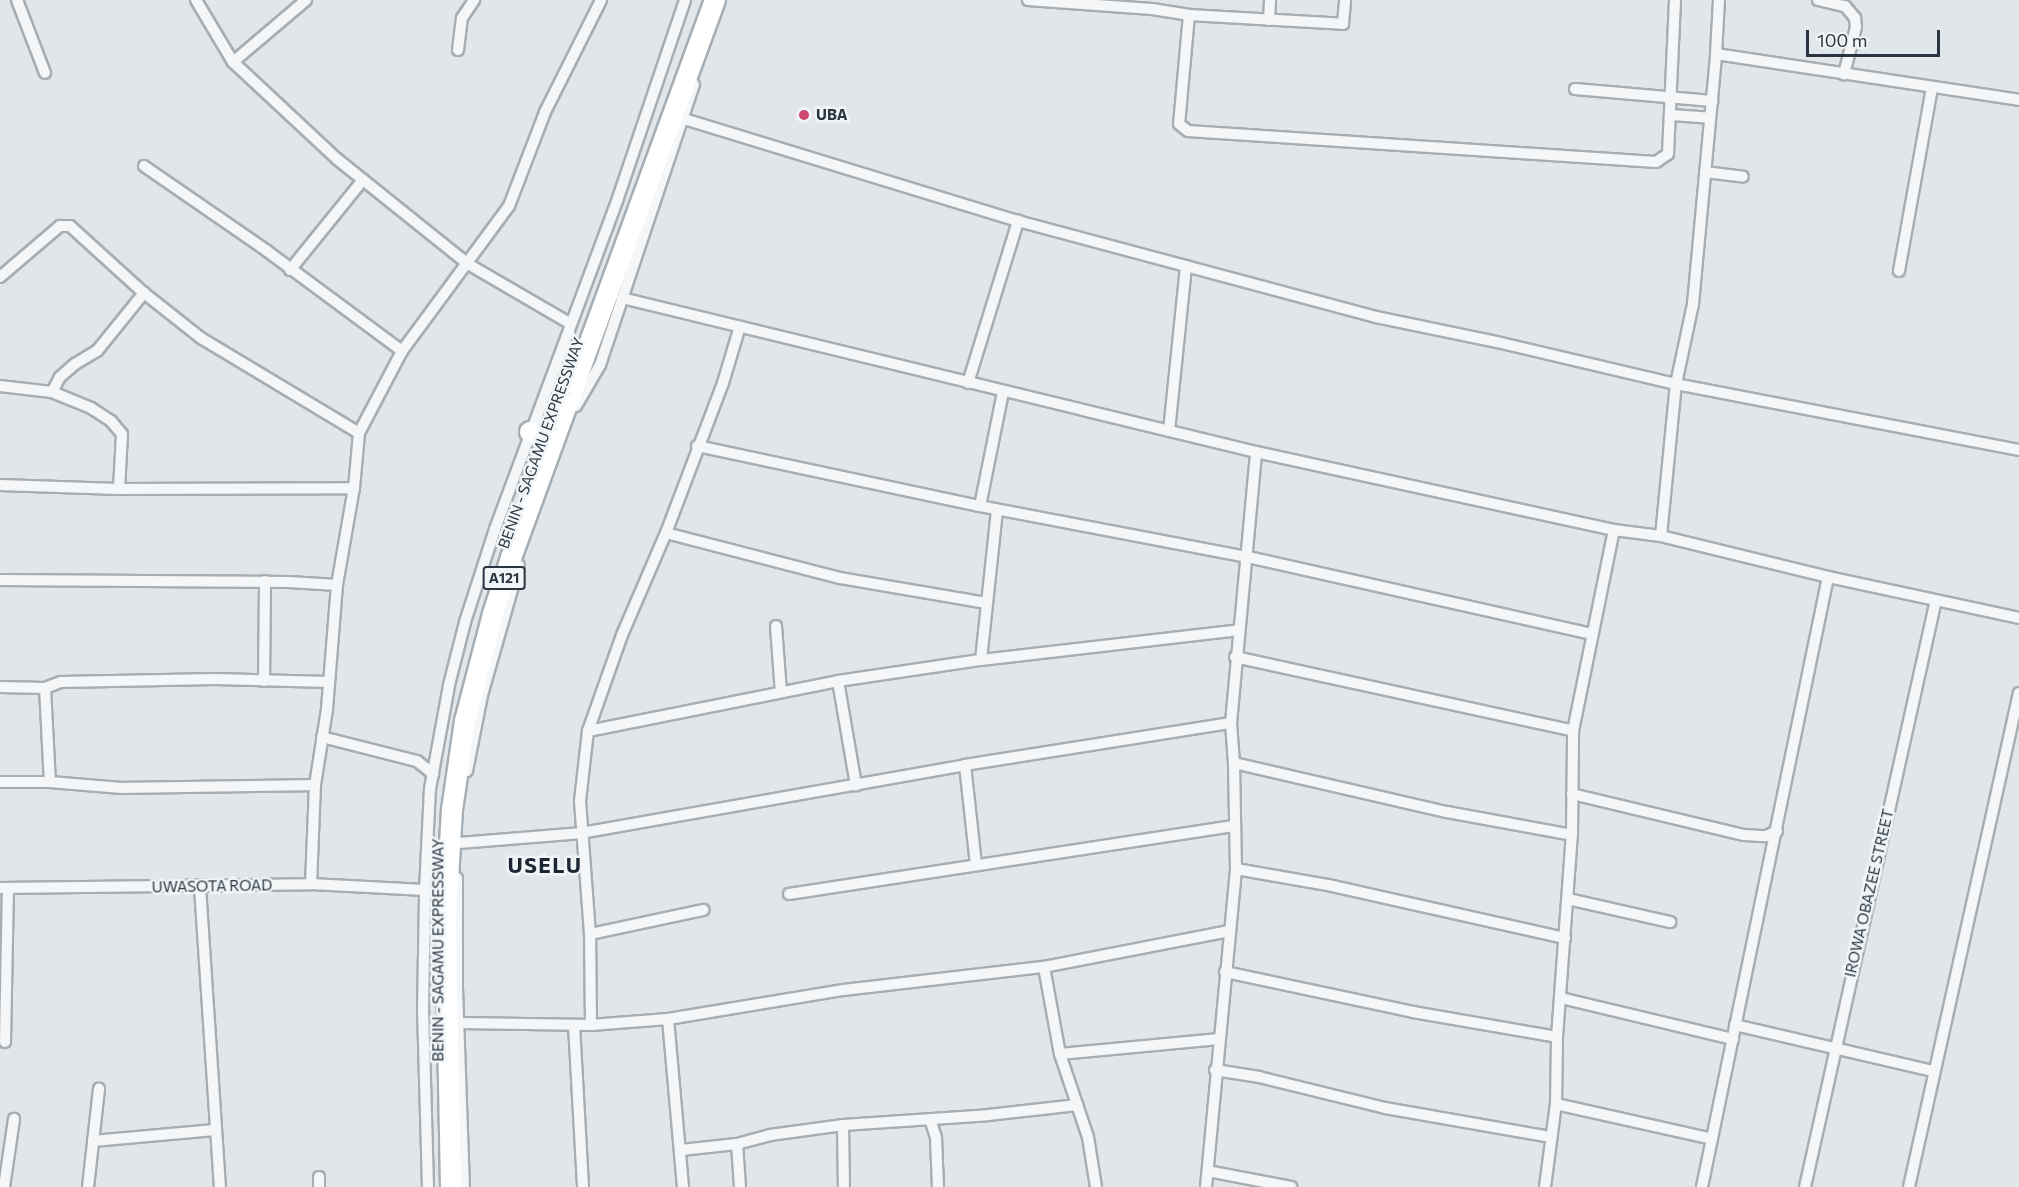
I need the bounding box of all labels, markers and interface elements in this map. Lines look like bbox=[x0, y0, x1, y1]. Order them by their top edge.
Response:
scale bar bbox=[1809, 18, 1942, 56]
text: 100 m bbox=[1817, 29, 1867, 51]
place label: UBA bbox=[816, 106, 848, 124]
marker: UBA bbox=[797, 108, 811, 122]
street label: BENIN - SAGAMU EXPRESSWAY bbox=[494, 335, 588, 551]
road number: A121 bbox=[482, 567, 526, 589]
street label: IROWA OBAZEE STREET bbox=[1841, 807, 1897, 979]
street label: BENIN - SAGAMU EXPRESSWAY bbox=[429, 838, 447, 1062]
district label: USELU bbox=[507, 852, 583, 878]
street label: UWASOTA ROAD bbox=[152, 876, 272, 896]

